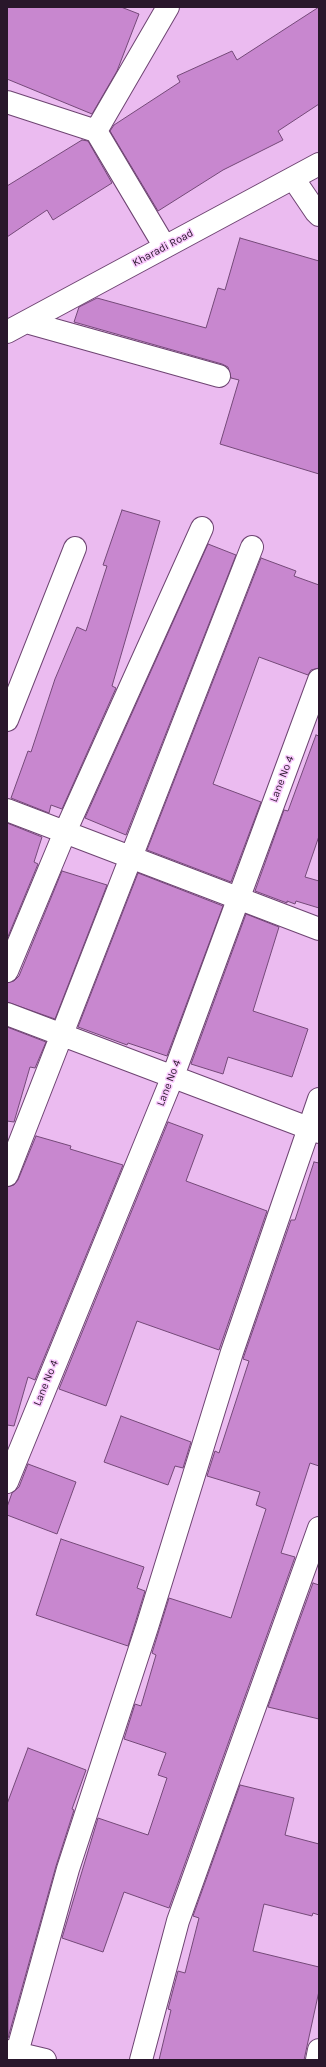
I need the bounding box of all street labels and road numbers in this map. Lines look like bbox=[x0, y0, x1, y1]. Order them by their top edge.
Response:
street label: Kharadi Road bbox=[130, 226, 196, 270]
street label: Lane No 4 bbox=[267, 754, 297, 804]
street label: Lane No 4 bbox=[154, 1058, 184, 1108]
street label: Lane No 4 bbox=[31, 1358, 61, 1408]

